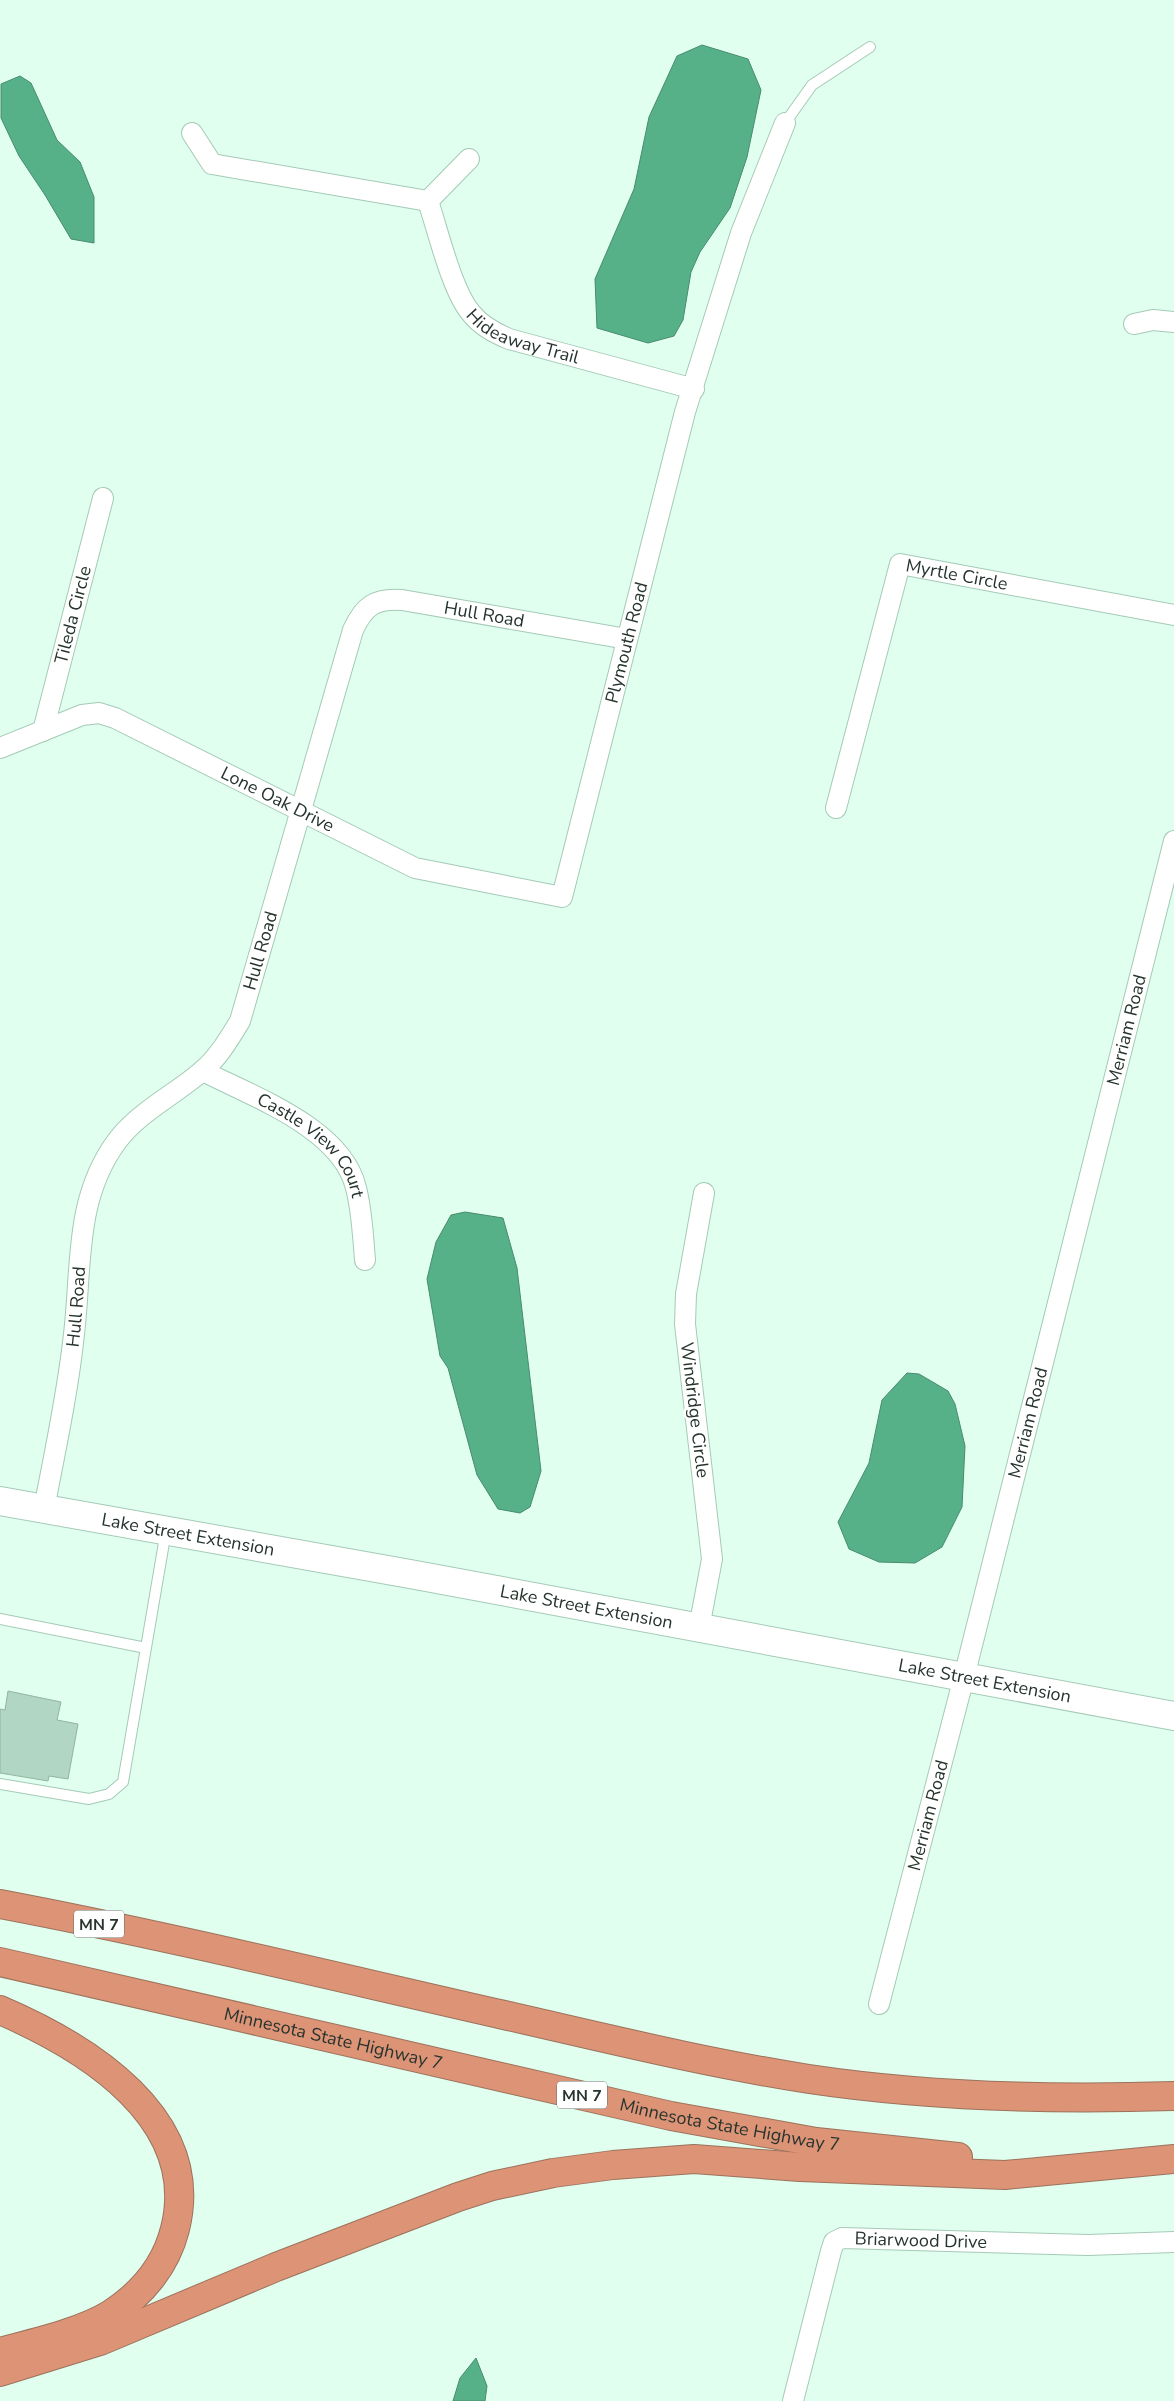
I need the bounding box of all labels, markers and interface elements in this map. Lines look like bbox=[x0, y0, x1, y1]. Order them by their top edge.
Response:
street label: Hideaway Trail bbox=[461, 304, 582, 370]
street label: Myrtle Circle bbox=[904, 553, 1010, 596]
street label: Tileda Circle bbox=[49, 563, 97, 666]
street label: Plymouth Road bbox=[600, 579, 653, 706]
street label: Hull Road bbox=[442, 595, 526, 633]
street label: Lone Oak Drive bbox=[217, 761, 338, 838]
street label: Hull Road bbox=[238, 908, 283, 993]
street label: Merriam Road bbox=[1101, 972, 1152, 1088]
street label: Castle View Court bbox=[253, 1087, 370, 1201]
street label: Hull Road bbox=[61, 1265, 91, 1348]
street label: Windridge Circle bbox=[675, 1341, 715, 1479]
street label: Merriam Road bbox=[1002, 1365, 1053, 1481]
street label: Lake Street Extension bbox=[100, 1507, 276, 1562]
street label: Lake Street Extension bbox=[498, 1579, 675, 1635]
street label: Lake Street Extension bbox=[896, 1653, 1073, 1709]
street label: Merriam Road bbox=[902, 1757, 954, 1873]
road number: MN 7 bbox=[74, 1910, 124, 1938]
street label: Minnesota State Highway 7 bbox=[222, 2002, 445, 2075]
road number: MN 7 bbox=[557, 2082, 607, 2108]
street label: Minnesota State Highway 7 bbox=[617, 2093, 841, 2156]
street label: Briarwood Drive bbox=[854, 2226, 987, 2254]

